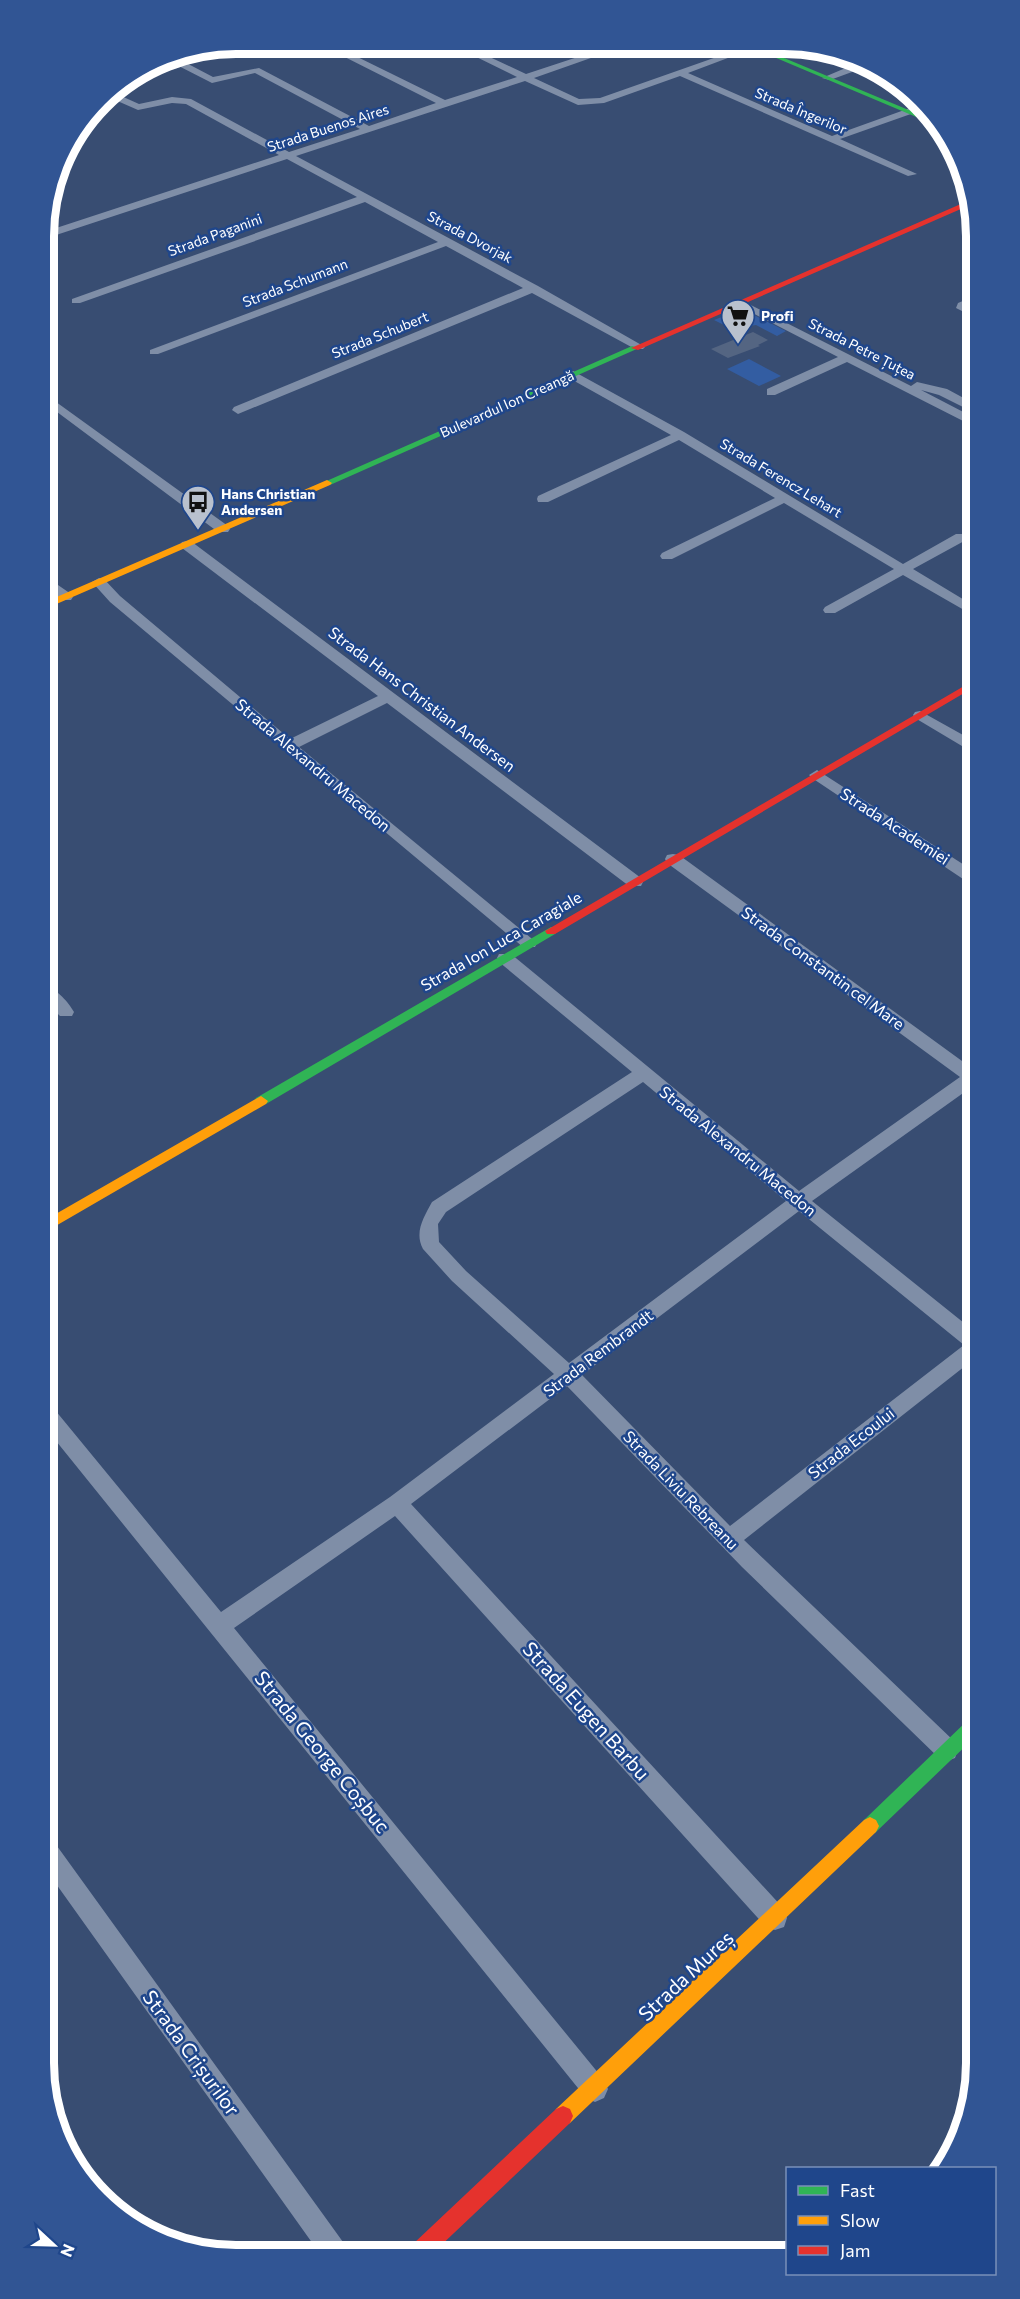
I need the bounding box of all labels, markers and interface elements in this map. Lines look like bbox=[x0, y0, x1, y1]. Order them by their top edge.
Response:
street label: Strada Îngerilor bbox=[753, 84, 850, 138]
street label: Strada Buenos Aires bbox=[265, 100, 391, 155]
street label: Strada Dvorjak bbox=[425, 207, 516, 266]
street label: Strada Paganini bbox=[165, 210, 264, 259]
street label: Strada Schumann bbox=[240, 255, 350, 310]
supermarket icon: Profi bbox=[720, 298, 756, 345]
street label: Strada Schubert bbox=[329, 307, 431, 362]
place label: Profi bbox=[761, 307, 794, 324]
street label: Strada Petre Țuțea bbox=[806, 314, 918, 384]
street label: Bulevardul Ion Creangă bbox=[437, 366, 576, 441]
street label: Strada Ferencz Lehart bbox=[717, 434, 846, 521]
bus stop icon: Hans Christian Andersen bbox=[180, 484, 216, 531]
place label: Hans Christian Andersen bbox=[221, 485, 315, 518]
street label: Strada Hans Christian Andersen bbox=[325, 622, 519, 775]
street label: Strada Alexandru Macedon bbox=[232, 694, 395, 835]
street label: Strada Academiei bbox=[837, 783, 953, 868]
street label: Strada Ion Luca Caragiale bbox=[417, 887, 584, 994]
street label: Strada Constantin cel Mare bbox=[738, 902, 908, 1033]
street label: Strada Alexandru Macedon bbox=[656, 1082, 821, 1220]
street label: Strada Rembrandt bbox=[539, 1305, 657, 1400]
street label: Strada Ecoului bbox=[804, 1403, 898, 1482]
street label: Strada Liviu Rebreanu bbox=[620, 1426, 743, 1553]
street label: Strada Eugen Barbu bbox=[518, 1636, 655, 1784]
street label: Strada George Coșbuc bbox=[249, 1666, 395, 1838]
street label: Strada Mureș bbox=[633, 1925, 739, 2027]
street label: Strada Crișurilor bbox=[137, 1985, 245, 2121]
legend bbox=[786, 2167, 996, 2275]
text: Fast bbox=[840, 2179, 875, 2201]
text: Slow bbox=[840, 2209, 880, 2231]
north arrow bbox=[24, 2215, 84, 2275]
text: Jam bbox=[840, 2239, 870, 2261]
text: N bbox=[57, 2242, 79, 2260]

